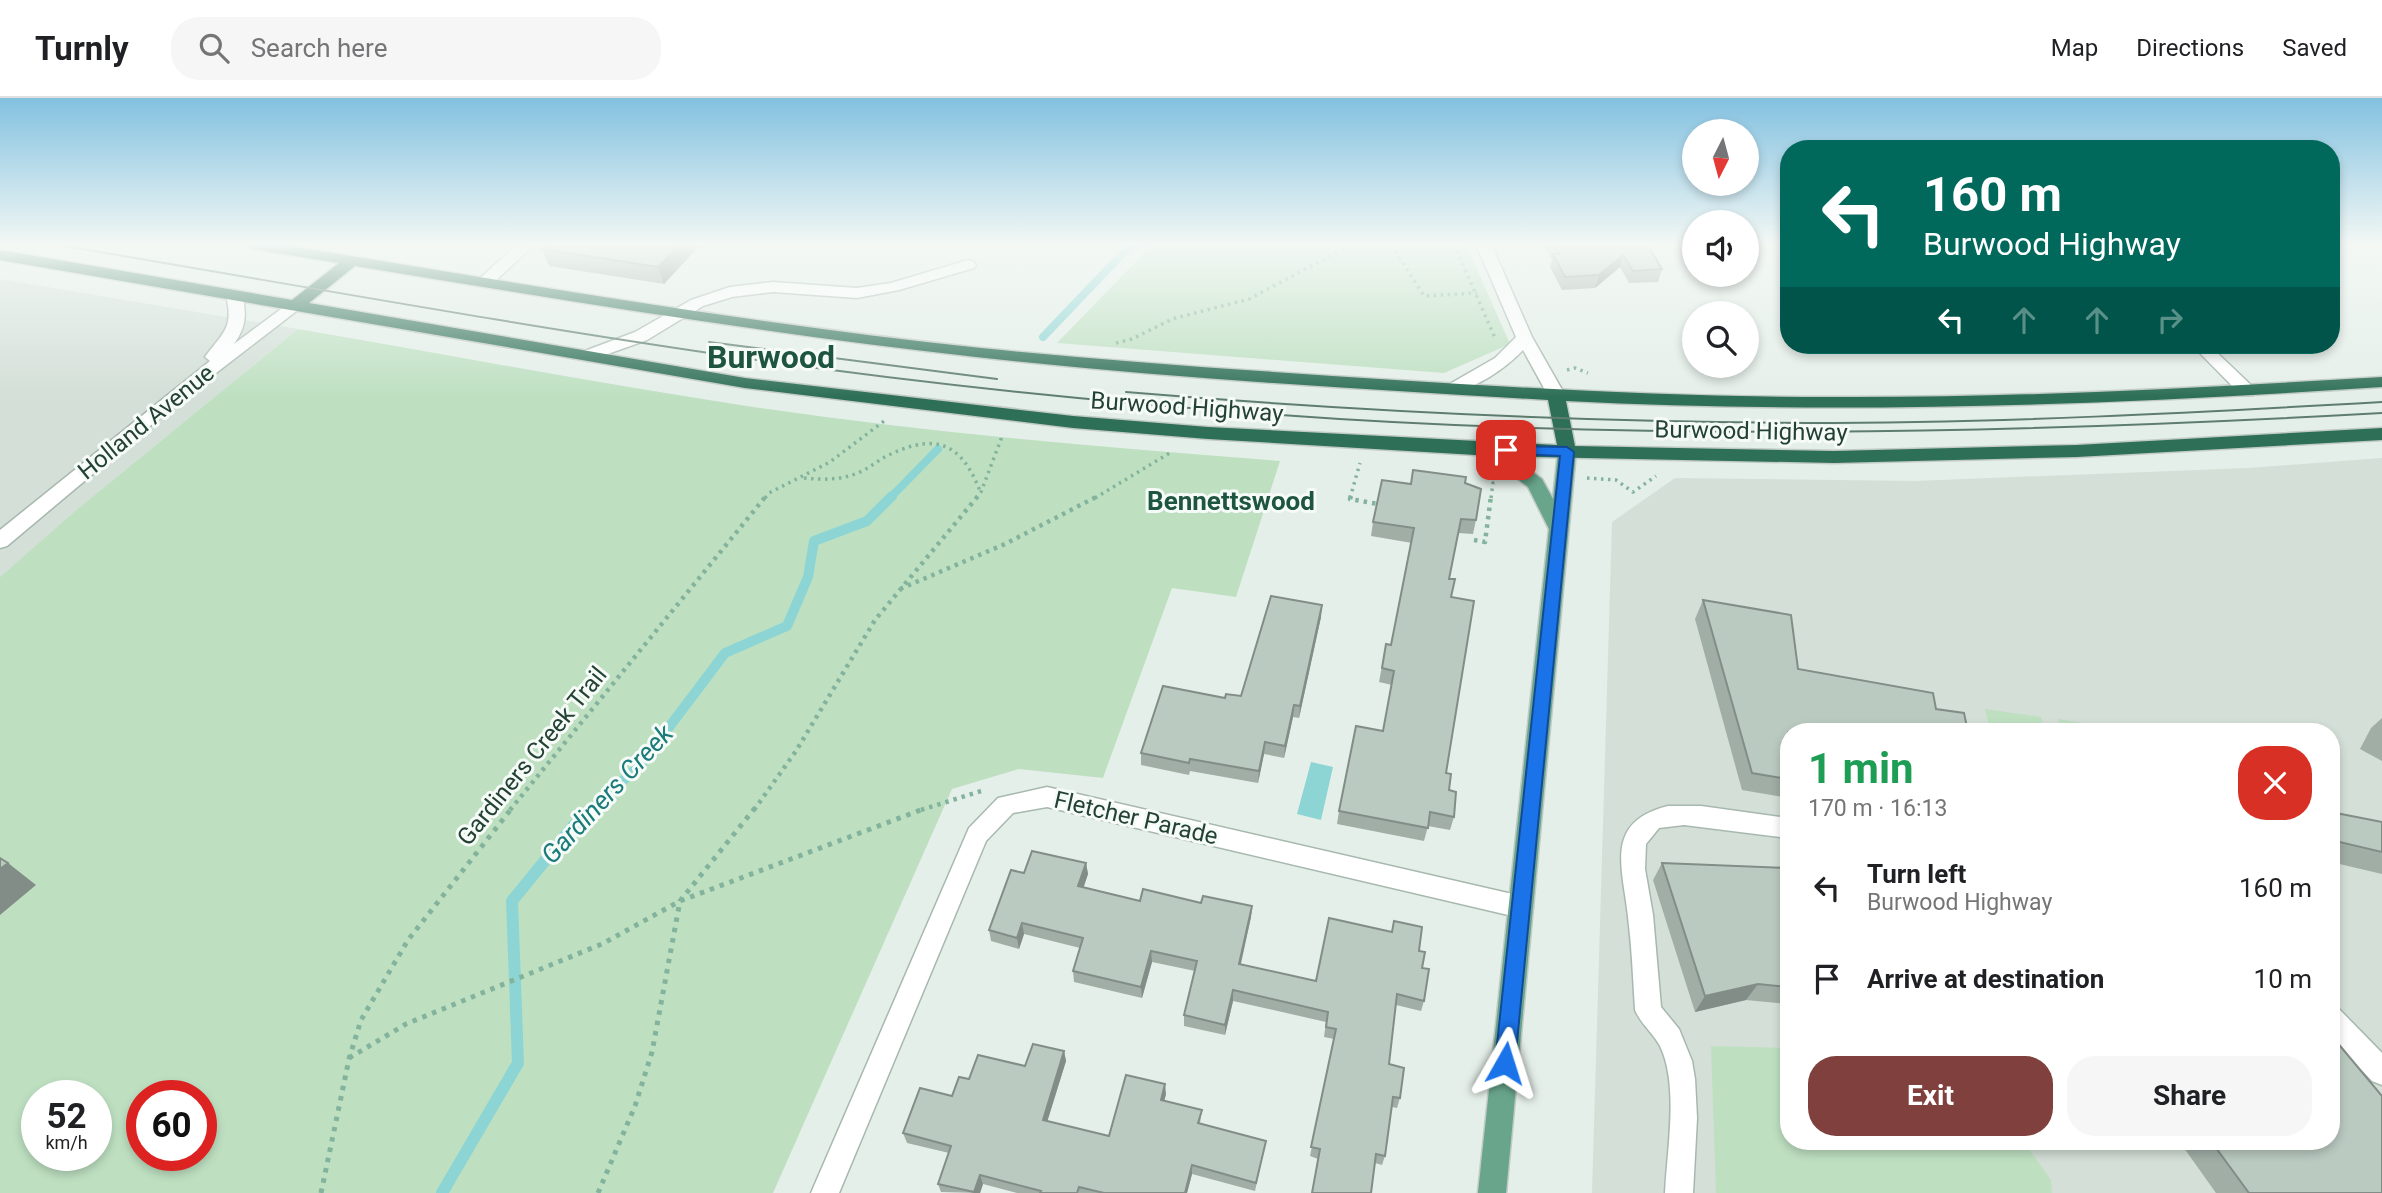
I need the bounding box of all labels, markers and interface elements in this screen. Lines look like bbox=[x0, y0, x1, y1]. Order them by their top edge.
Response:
search box bbox=[171, 17, 661, 80]
text: Turnly bbox=[35, 29, 129, 68]
icon: search bbox=[195, 29, 233, 67]
text: Search here bbox=[251, 33, 387, 63]
text: Map bbox=[2051, 34, 2098, 62]
text: Directions bbox=[2136, 34, 2244, 62]
text: Saved bbox=[2282, 34, 2347, 62]
north arrow bbox=[1682, 119, 1759, 196]
map controls bbox=[1682, 119, 1759, 378]
text: 160 m bbox=[1923, 166, 2062, 223]
icon: left bbox=[1808, 168, 1899, 259]
button: sound bbox=[1682, 210, 1759, 287]
text: Burwood Highway bbox=[1923, 225, 2181, 263]
button: search bbox=[1682, 301, 1759, 378]
icon: left bbox=[1932, 301, 1970, 339]
icon: ahead bbox=[2005, 301, 2043, 339]
icon: ahead bbox=[2078, 301, 2116, 339]
icon: right bbox=[2151, 301, 2189, 339]
district label: Burwood bbox=[707, 338, 835, 376]
street label: Holland Avenue bbox=[72, 359, 220, 485]
street label: Burwood Highway bbox=[1090, 386, 1285, 428]
street label: Burwood Highway bbox=[1654, 415, 1849, 447]
pin bbox=[1476, 420, 1536, 480]
icon: arrive bbox=[1487, 431, 1525, 469]
district label: Bennettswood bbox=[1147, 486, 1315, 516]
street label: Gardiners Creek Trail bbox=[451, 661, 613, 851]
water label: Gardiners Creek bbox=[535, 718, 679, 870]
text: 1 min bbox=[1808, 744, 1914, 793]
button: close bbox=[2238, 746, 2312, 820]
street label: Fletcher Parade bbox=[1051, 786, 1221, 850]
text: 170 m · 16:13 bbox=[1808, 795, 1947, 822]
text: Turn left bbox=[1867, 859, 1966, 889]
icon: left bbox=[1808, 869, 1846, 907]
text: 160 m bbox=[2239, 873, 2312, 903]
text: Burwood Highway bbox=[1867, 889, 2052, 916]
icon: arrive bbox=[1808, 960, 1846, 998]
text: Arrive at destination bbox=[1867, 964, 2104, 994]
text: 10 m bbox=[2254, 964, 2312, 994]
position arrow bbox=[1468, 1026, 1542, 1100]
button: Exit bbox=[1808, 1056, 2053, 1136]
button: Share bbox=[2067, 1056, 2312, 1136]
speed limit sign: 60 bbox=[126, 1080, 217, 1171]
text: 52 bbox=[46, 1096, 87, 1137]
text: km/h bbox=[45, 1132, 88, 1153]

